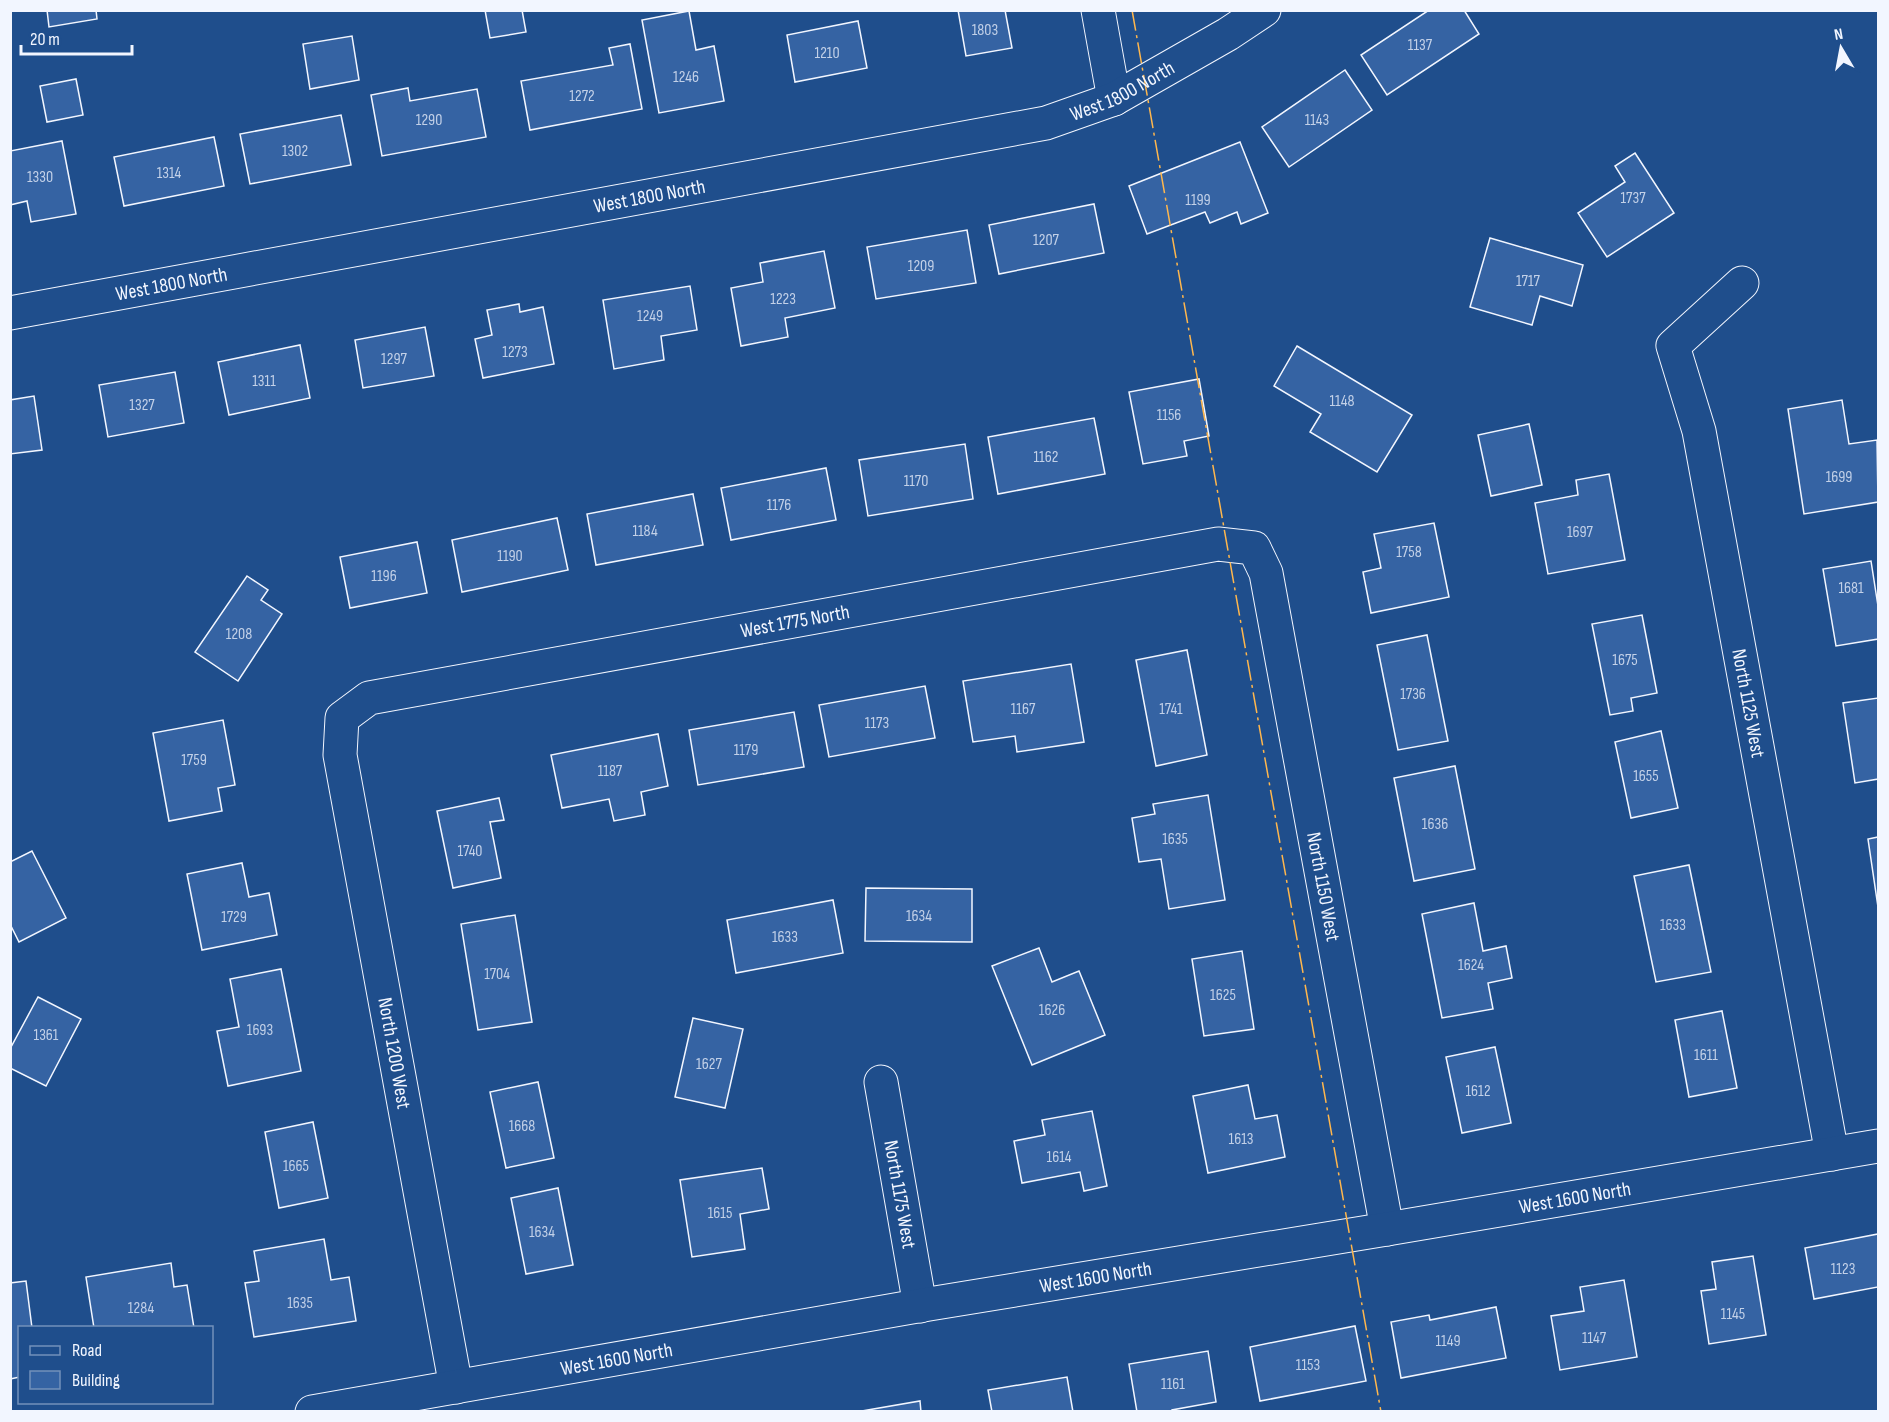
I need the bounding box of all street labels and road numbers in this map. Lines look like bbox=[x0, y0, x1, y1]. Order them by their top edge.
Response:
street label: West 1800 North bbox=[1067, 56, 1179, 127]
street label: West 1800 North bbox=[592, 175, 707, 219]
street label: West 1800 North bbox=[114, 262, 229, 306]
street label: West 1775 North bbox=[738, 600, 852, 643]
street label: North 1125 West bbox=[1726, 647, 1770, 760]
street label: North 1150 West bbox=[1301, 830, 1345, 943]
street label: North 1200 West bbox=[372, 996, 416, 1111]
street label: North 1175 West bbox=[878, 1138, 921, 1251]
street label: West 1600 North bbox=[1517, 1177, 1633, 1219]
street label: West 1600 North bbox=[1038, 1257, 1153, 1299]
street label: West 1600 North bbox=[559, 1338, 674, 1381]

